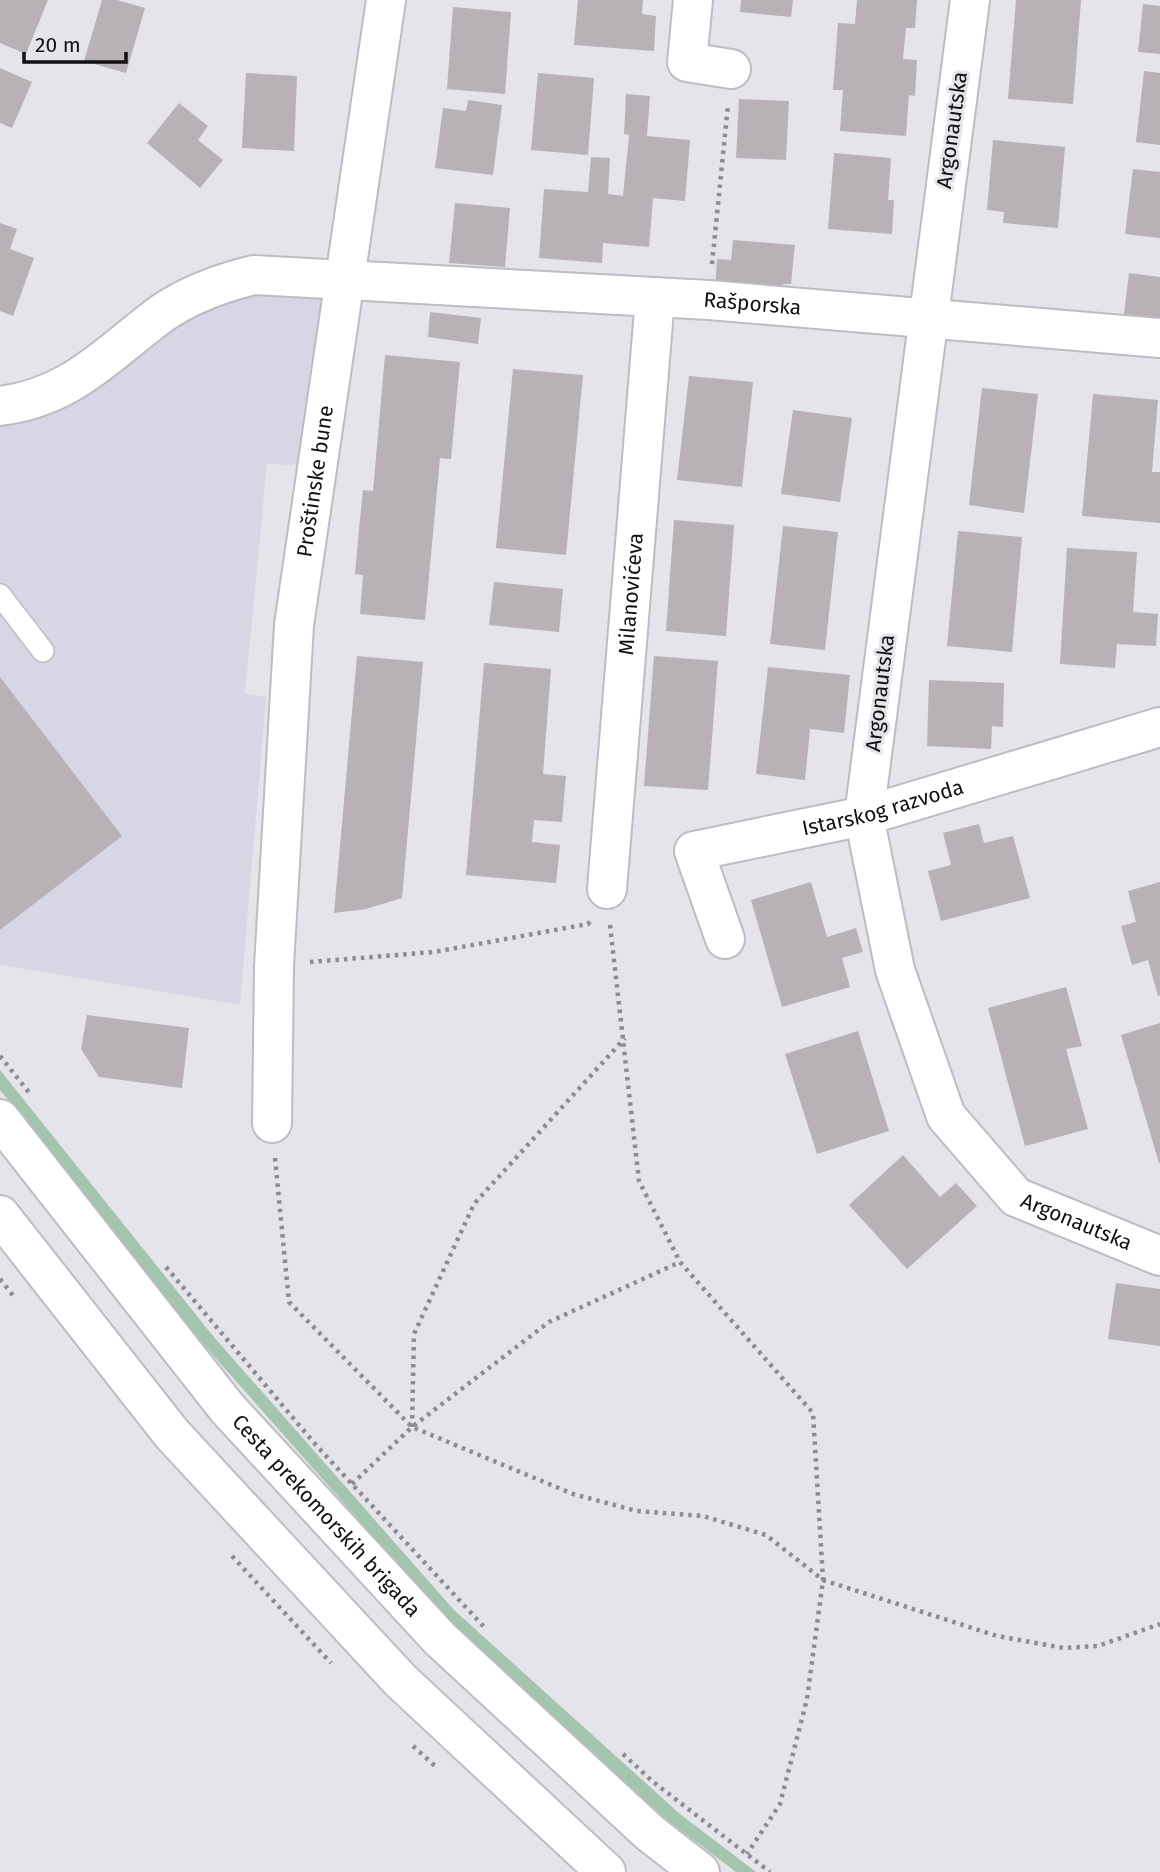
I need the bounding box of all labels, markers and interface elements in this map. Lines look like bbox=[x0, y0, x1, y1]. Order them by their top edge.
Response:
scale bar bbox=[24, 21, 126, 65]
text: 20 m bbox=[35, 32, 81, 58]
street label: Argonautska bbox=[931, 70, 973, 190]
street label: Rašporska bbox=[703, 287, 802, 321]
street label: Proštinske bune bbox=[291, 404, 339, 559]
street label: Milanovićeva bbox=[613, 532, 649, 656]
street label: Argonautska bbox=[860, 633, 900, 753]
street label: Istarskog razvoda bbox=[800, 774, 967, 841]
street label: Argonautska bbox=[1017, 1187, 1136, 1256]
street label: Cesta prekomorskih brigada bbox=[226, 1409, 426, 1622]

